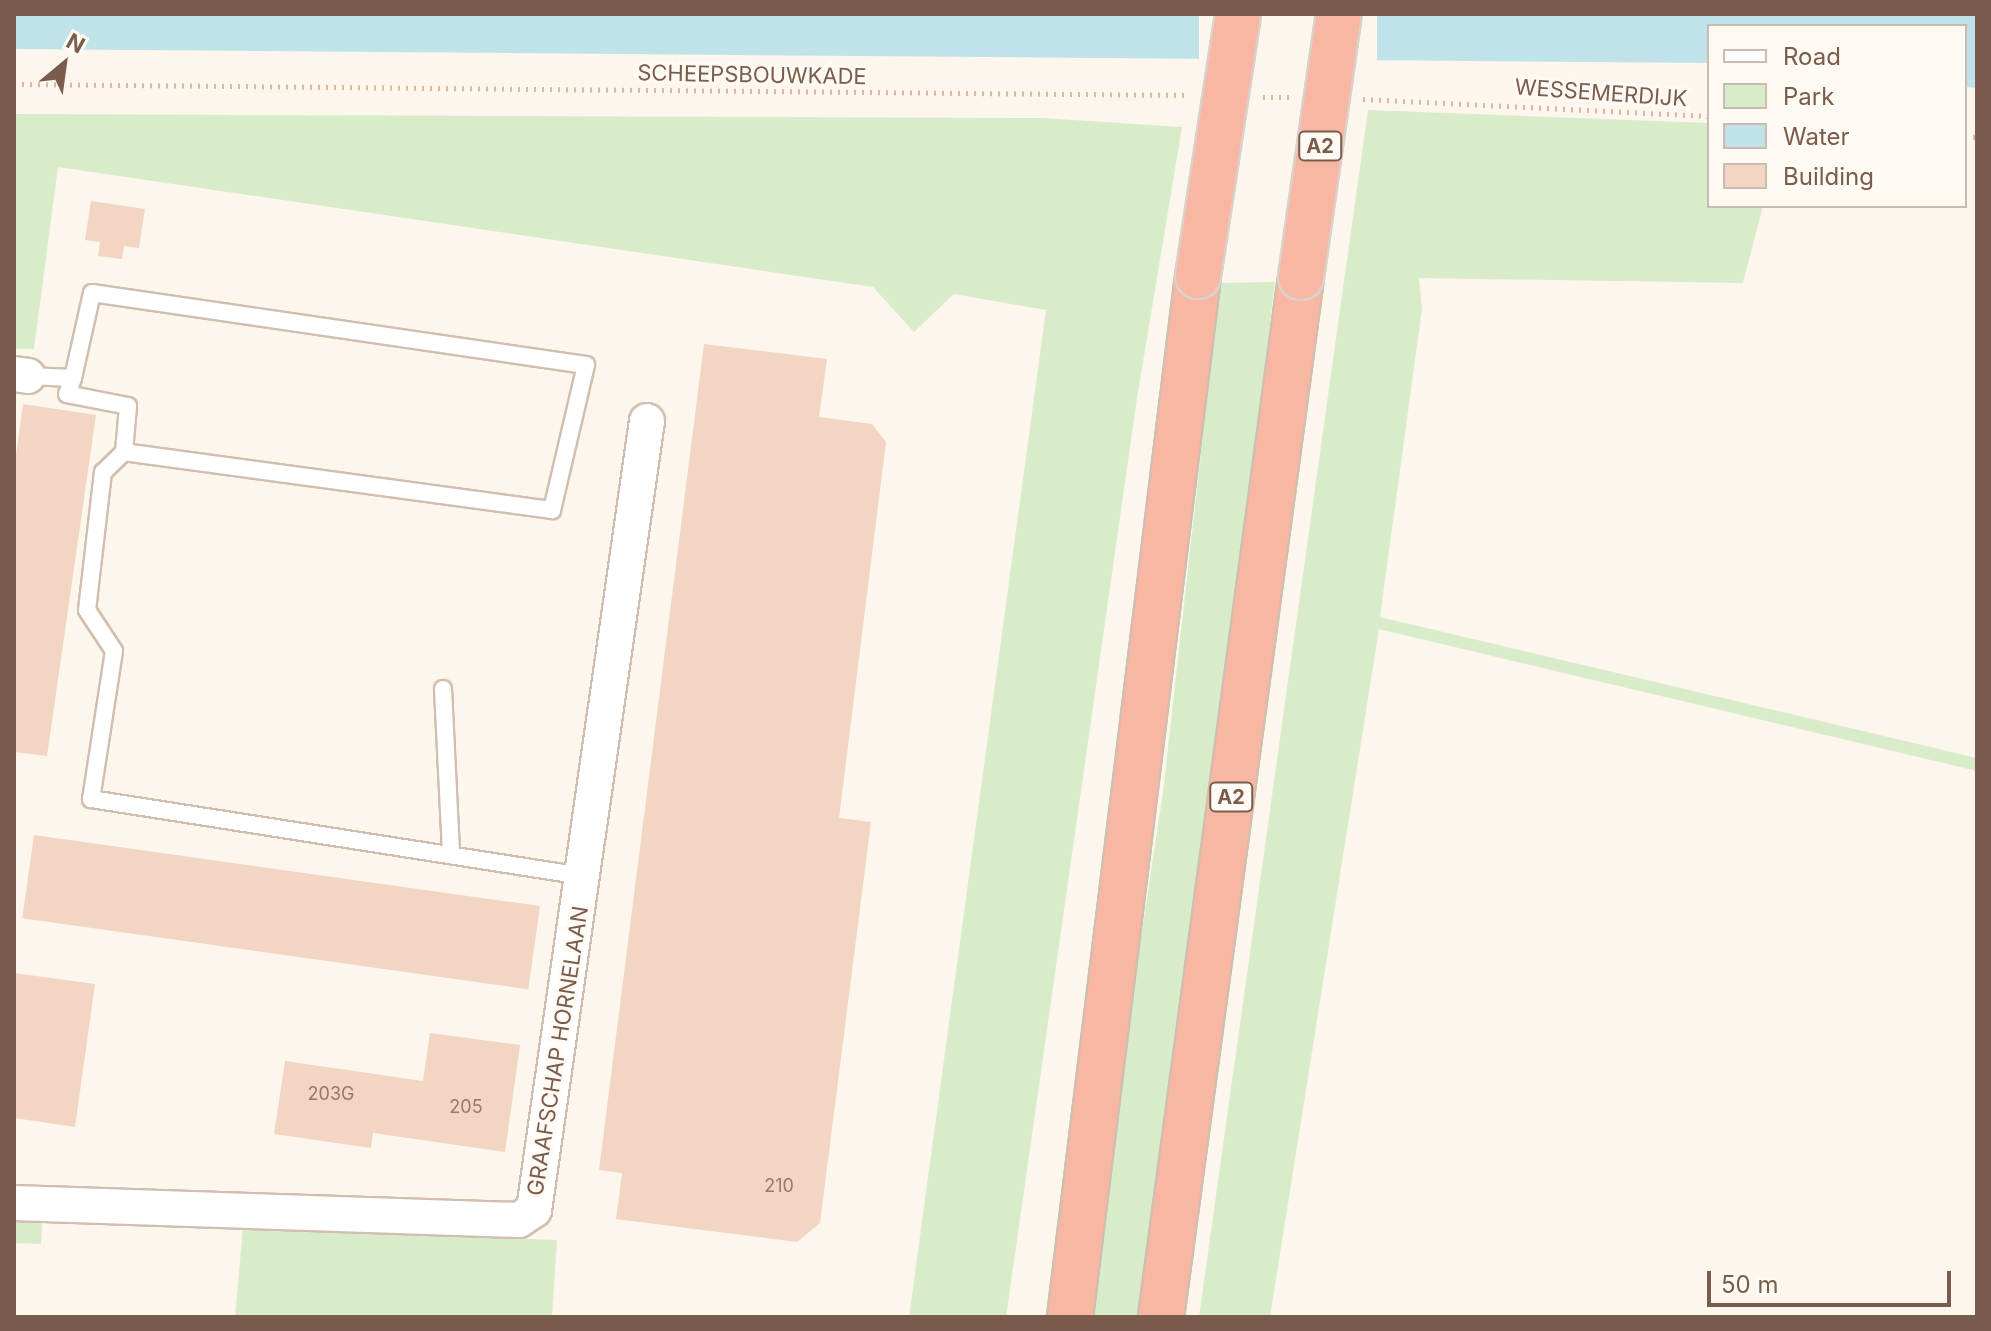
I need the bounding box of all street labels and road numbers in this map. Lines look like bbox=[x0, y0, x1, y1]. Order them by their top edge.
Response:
street label: SCHEEPSBOUWKADE bbox=[637, 60, 867, 90]
street label: WESSEMERDIJK bbox=[1514, 74, 1688, 112]
road number: A2 bbox=[1298, 130, 1342, 162]
road number: A2 bbox=[1209, 781, 1253, 813]
street label: GRAAFSCHAP HORNELAAN bbox=[522, 904, 594, 1198]

